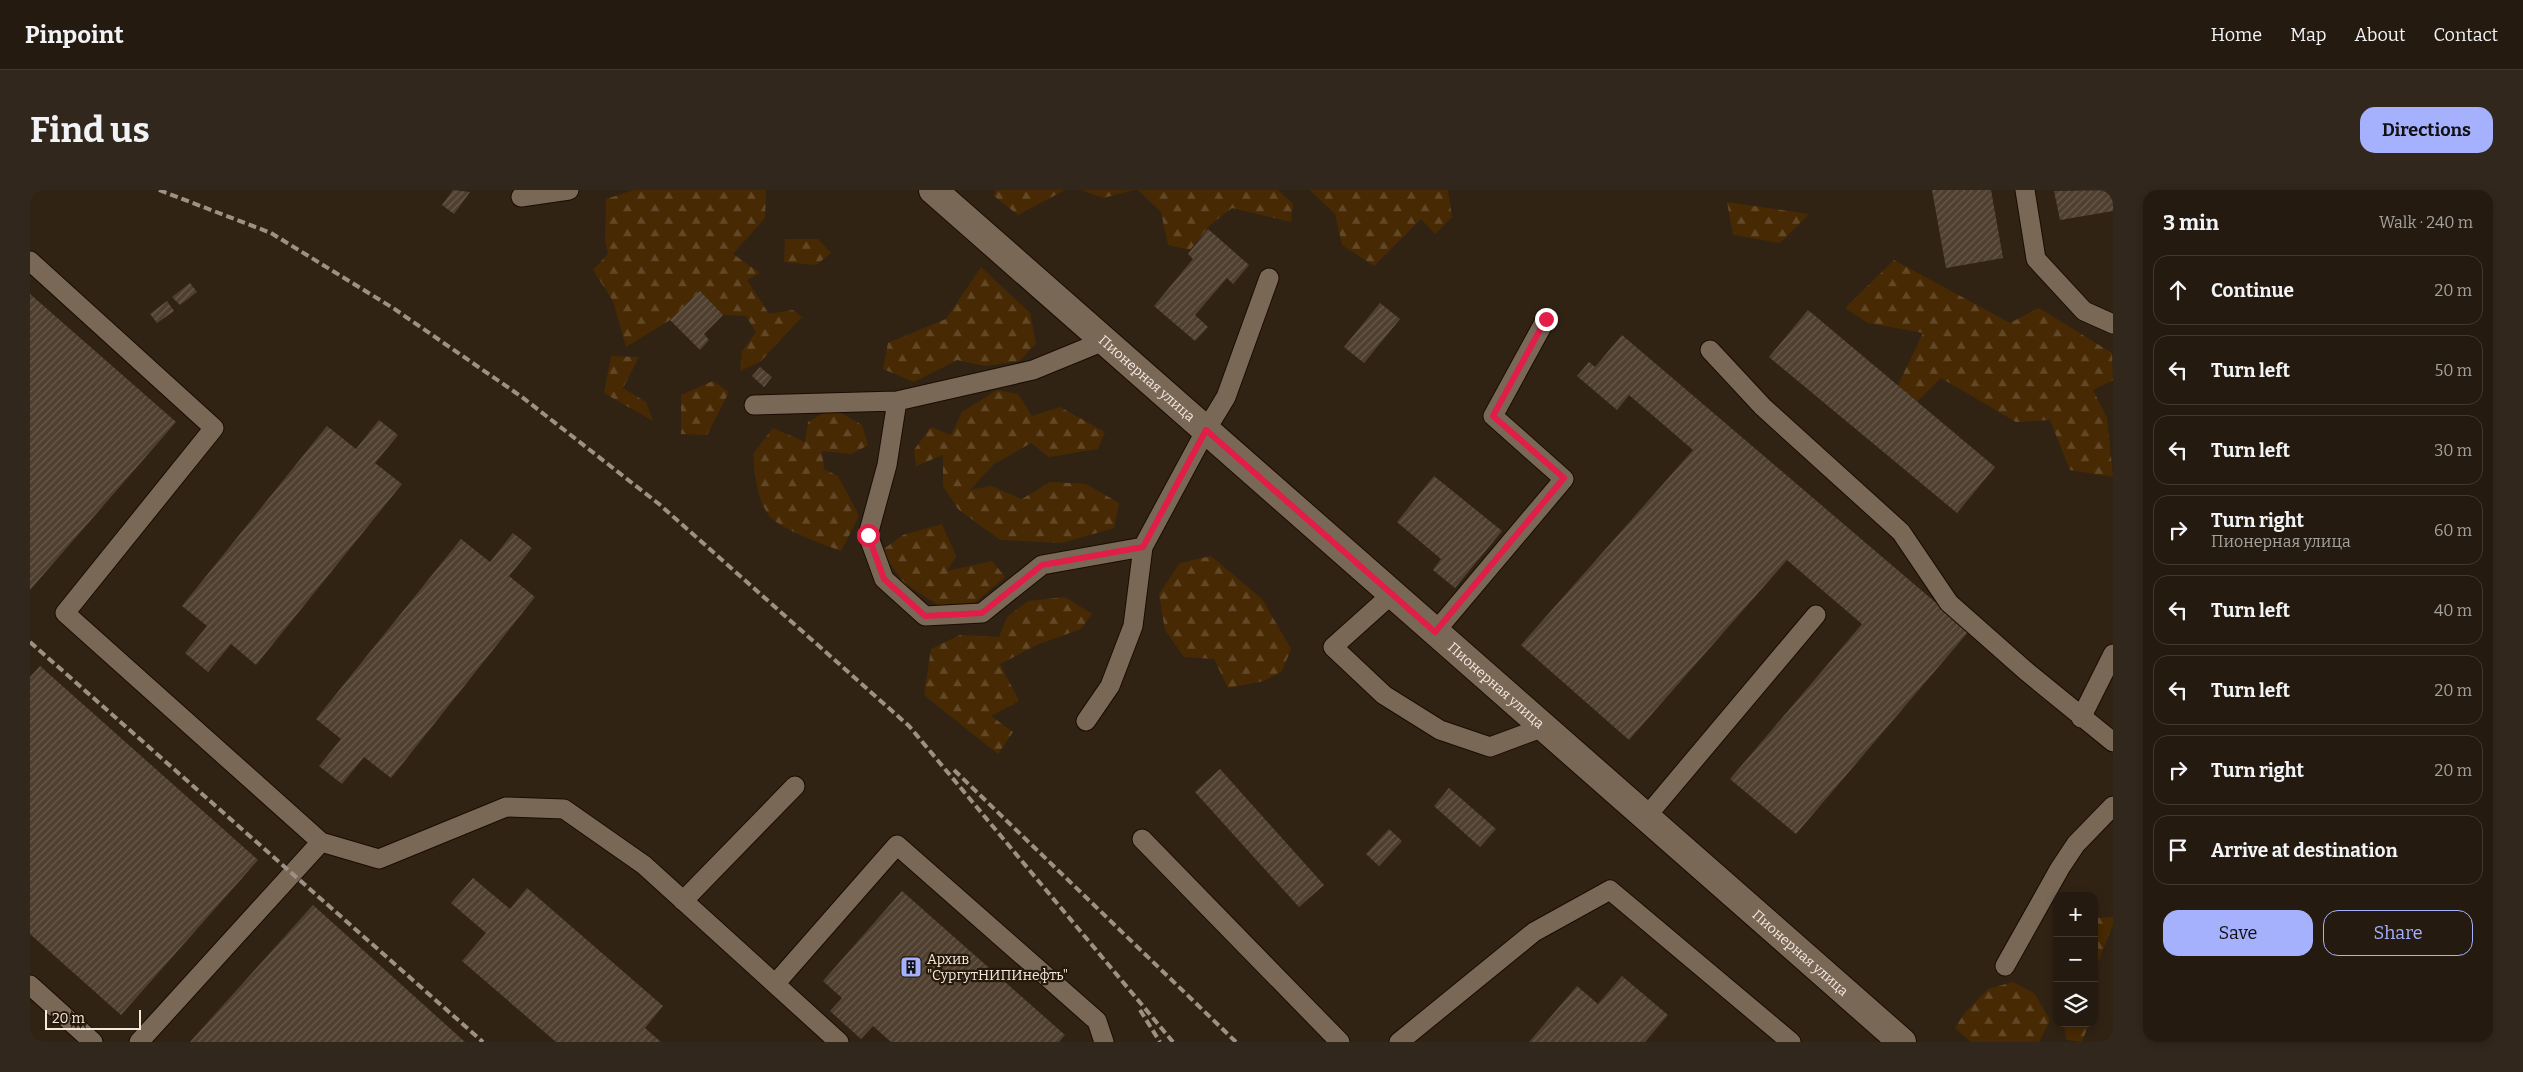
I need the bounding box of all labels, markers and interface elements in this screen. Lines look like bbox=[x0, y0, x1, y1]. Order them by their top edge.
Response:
text: Pinpoint bbox=[25, 21, 124, 49]
text: Home bbox=[2211, 24, 2262, 46]
text: Map bbox=[2290, 24, 2326, 46]
text: About bbox=[2354, 24, 2405, 46]
text: Contact bbox=[2433, 24, 2498, 46]
button: Directions bbox=[2360, 107, 2493, 153]
text: Find us bbox=[30, 109, 150, 151]
text: 3 min bbox=[2163, 210, 2219, 236]
text: Walk · 240 m bbox=[2379, 213, 2473, 232]
icon: ahead bbox=[2164, 276, 2192, 304]
text: Continue bbox=[2211, 279, 2294, 302]
text: 20 m bbox=[2435, 281, 2472, 300]
route end bbox=[1535, 308, 1558, 331]
street label: Пионерная улица bbox=[1095, 331, 1199, 425]
icon: left bbox=[2164, 356, 2192, 384]
text: Turn left bbox=[2211, 359, 2290, 382]
text: 50 m bbox=[2435, 361, 2472, 380]
icon: left bbox=[2164, 436, 2192, 464]
text: Turn left bbox=[2211, 439, 2290, 462]
text: 30 m bbox=[2434, 441, 2472, 460]
text: Turn right bbox=[2211, 509, 2304, 532]
icon: right bbox=[2164, 516, 2192, 544]
text: 60 m bbox=[2434, 521, 2472, 540]
route start bbox=[857, 524, 880, 547]
text: Пионерная улица bbox=[2211, 532, 2351, 551]
icon: left bbox=[2164, 596, 2192, 624]
text: Turn left bbox=[2211, 599, 2290, 622]
text: 40 m bbox=[2434, 601, 2472, 620]
street label: Пионерная улица bbox=[1445, 638, 1548, 732]
icon: left bbox=[2164, 676, 2192, 704]
text: Turn left bbox=[2211, 679, 2290, 702]
text: 20 m bbox=[2435, 681, 2472, 700]
icon: right bbox=[2164, 756, 2192, 784]
text: Turn right bbox=[2211, 759, 2304, 782]
text: 20 m bbox=[2435, 761, 2472, 780]
icon: arrive bbox=[2164, 836, 2192, 864]
text: Arrive at destination bbox=[2211, 839, 2398, 862]
map controls bbox=[2053, 892, 2098, 1027]
button: + bbox=[2053, 892, 2098, 937]
street label: Пионерная улица bbox=[1749, 906, 1852, 1000]
button: Save bbox=[2163, 910, 2313, 956]
button: Share bbox=[2323, 910, 2473, 956]
button: − bbox=[2053, 937, 2098, 982]
place label: Архив "СургутНИПИнефть" bbox=[927, 951, 1068, 984]
building icon: Архив "СургутНИПИнефть" bbox=[899, 955, 923, 979]
button: layers bbox=[2053, 982, 2098, 1027]
scale bar bbox=[45, 1007, 141, 1030]
text: 20 m bbox=[52, 1010, 85, 1027]

